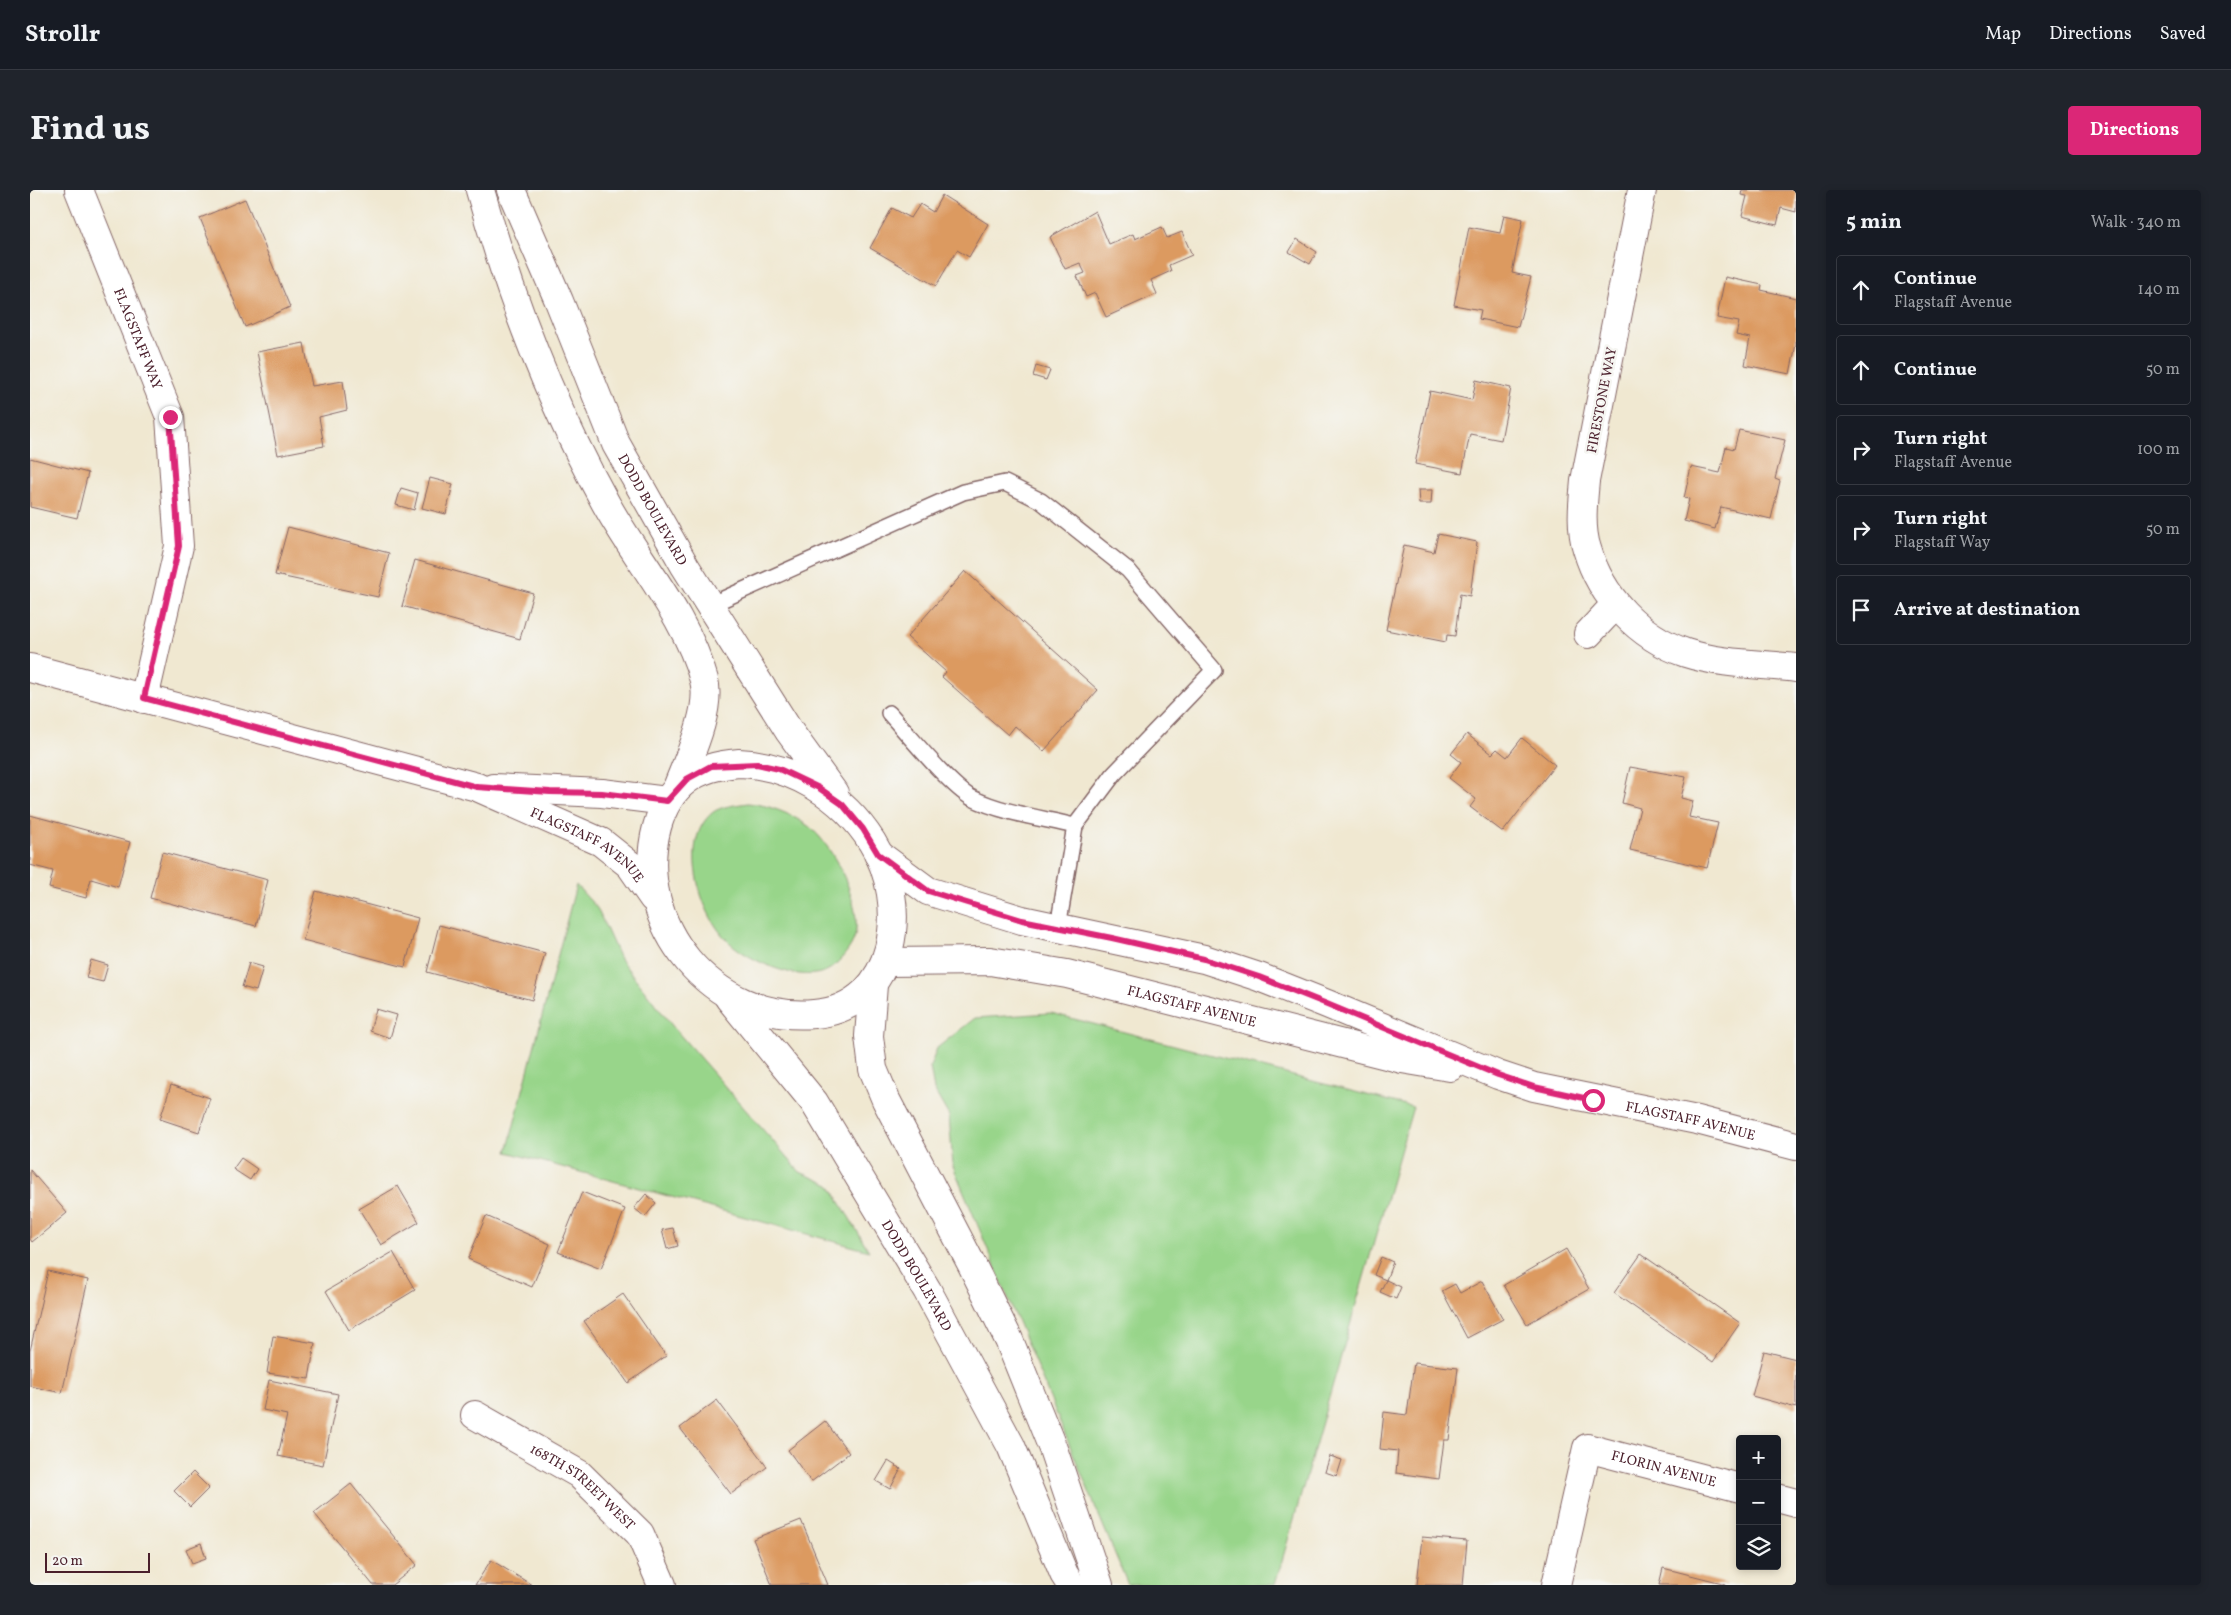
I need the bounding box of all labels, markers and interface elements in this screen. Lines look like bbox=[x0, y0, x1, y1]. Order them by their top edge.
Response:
text: Strollr bbox=[25, 18, 100, 52]
text: Map bbox=[1985, 22, 2021, 47]
text: Directions bbox=[2049, 22, 2132, 47]
text: Saved bbox=[2160, 22, 2206, 47]
text: Find us bbox=[30, 106, 150, 154]
button: Directions bbox=[2068, 106, 2201, 155]
text: 5 min bbox=[1846, 208, 1902, 237]
text: Walk · 340 m bbox=[2091, 212, 2181, 234]
text: Continue bbox=[1894, 266, 1977, 292]
icon: ahead bbox=[1847, 276, 1875, 304]
text: 140 m bbox=[2138, 279, 2180, 301]
street label: FLAGSTAFF WAY bbox=[108, 285, 166, 393]
text: Flagstaff Avenue bbox=[1894, 292, 2012, 314]
street label: FIRESTONE WAY bbox=[1583, 345, 1622, 455]
icon: ahead bbox=[1847, 356, 1875, 384]
text: Continue bbox=[1894, 357, 1977, 383]
text: 50 m bbox=[2146, 359, 2180, 381]
route end bbox=[159, 406, 182, 429]
text: Turn right bbox=[1894, 426, 1987, 452]
icon: right bbox=[1847, 436, 1875, 464]
text: 100 m bbox=[2137, 439, 2180, 461]
street label: DODD BOULEVARD bbox=[613, 451, 691, 569]
text: Flagstaff Avenue bbox=[1894, 452, 2012, 474]
text: Turn right bbox=[1894, 506, 1987, 532]
icon: right bbox=[1847, 516, 1875, 544]
text: 50 m bbox=[2146, 519, 2180, 541]
text: Flagstaff Way bbox=[1894, 532, 1990, 554]
icon: arrive bbox=[1847, 596, 1875, 624]
text: Arrive at destination bbox=[1894, 597, 2080, 623]
street label: FLAGSTAFF AVENUE bbox=[527, 804, 647, 887]
street label: FLAGSTAFF AVENUE bbox=[1125, 982, 1258, 1033]
route start bbox=[1582, 1089, 1605, 1112]
street label: FLAGSTAFF AVENUE bbox=[1624, 1098, 1757, 1146]
street label: DODD BOULEVARD bbox=[876, 1217, 955, 1335]
map controls bbox=[1736, 1435, 1781, 1570]
button: + bbox=[1736, 1435, 1781, 1480]
street label: 168TH STREET WEST bbox=[526, 1440, 638, 1535]
street label: FLORIN AVENUE bbox=[1609, 1447, 1718, 1492]
button: − bbox=[1736, 1480, 1781, 1525]
button: layers bbox=[1736, 1525, 1781, 1570]
scale bar bbox=[45, 1550, 150, 1573]
text: 20 m bbox=[52, 1552, 83, 1571]

